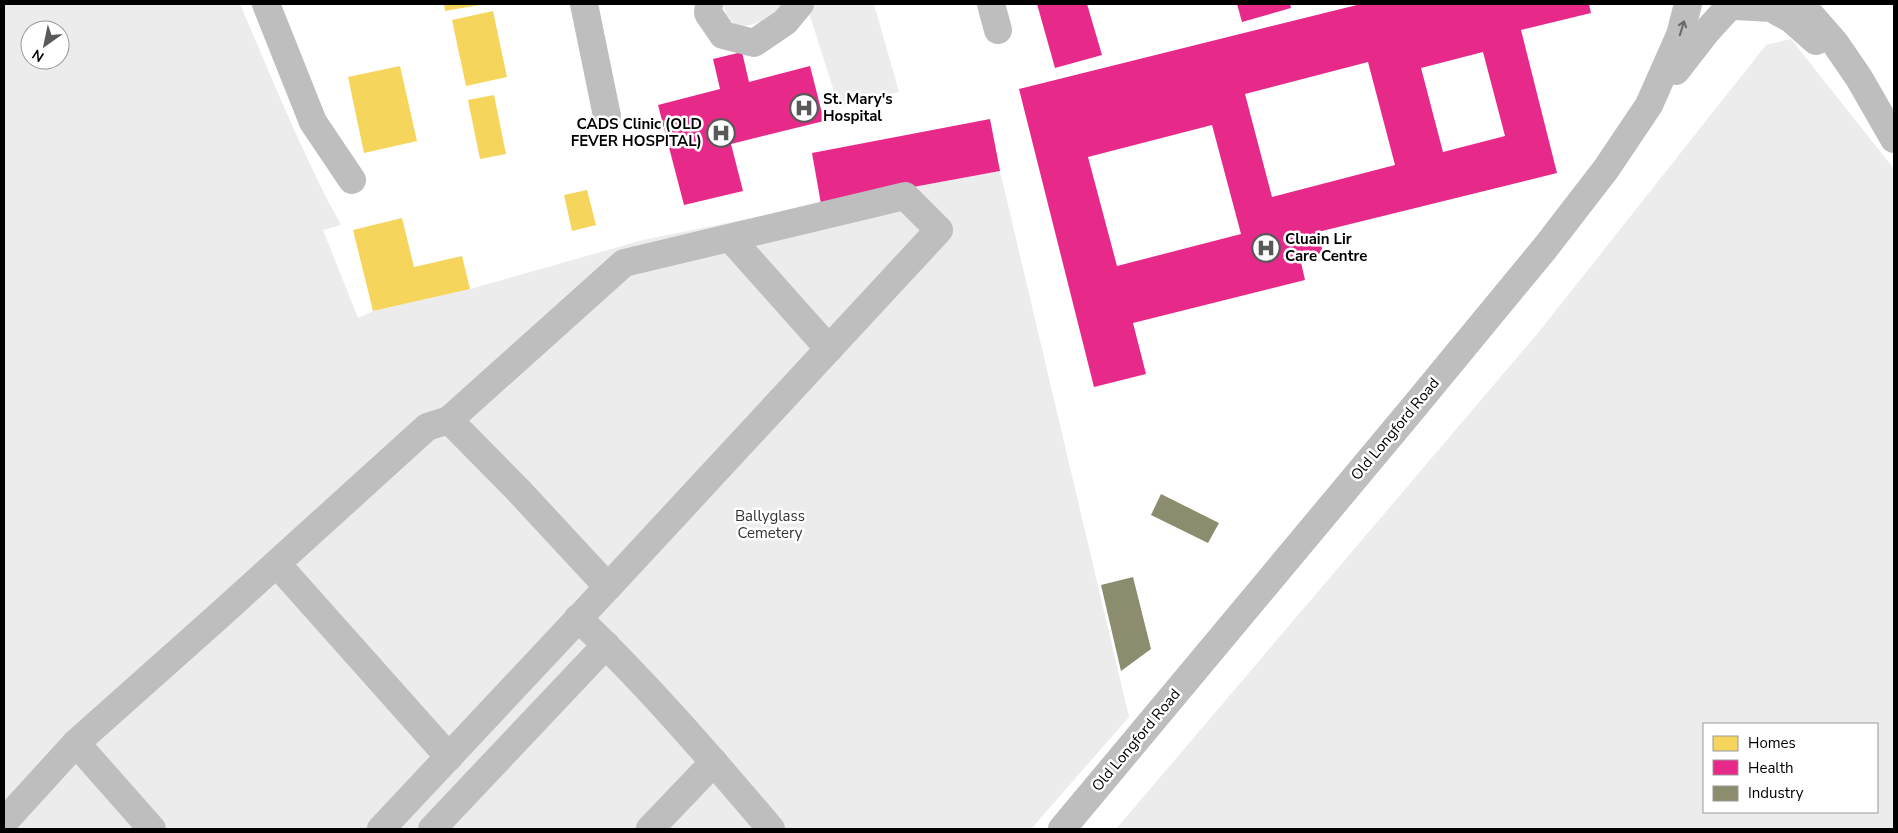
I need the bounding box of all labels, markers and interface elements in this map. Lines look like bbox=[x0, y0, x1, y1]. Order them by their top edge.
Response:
north arrow bbox=[20, 20, 70, 70]
one-way arrow bbox=[1678, 21, 1688, 37]
text: N bbox=[29, 45, 48, 66]
place label: St. Mary's Hospital bbox=[823, 89, 893, 126]
hospital icon: St. Mary's Hospital bbox=[789, 93, 819, 123]
place label: CADS Clinic (OLD FEVER HOSPITAL) bbox=[571, 114, 702, 151]
hospital icon: CADS Clinic (OLD FEVER HOSPITAL) bbox=[706, 118, 736, 148]
place label: Cluain Lir Care Centre bbox=[1285, 229, 1367, 266]
hospital icon: Cluain Lir Care Centre bbox=[1251, 233, 1281, 263]
street label: Old Longford Road bbox=[1346, 374, 1444, 484]
park label: Ballyglass Cemetery bbox=[735, 506, 805, 543]
street label: Old Longford Road bbox=[1087, 685, 1185, 795]
legend bbox=[1703, 723, 1878, 813]
text: Homes bbox=[1748, 733, 1796, 753]
text: Health bbox=[1748, 758, 1793, 778]
text: Industry bbox=[1748, 783, 1804, 803]

